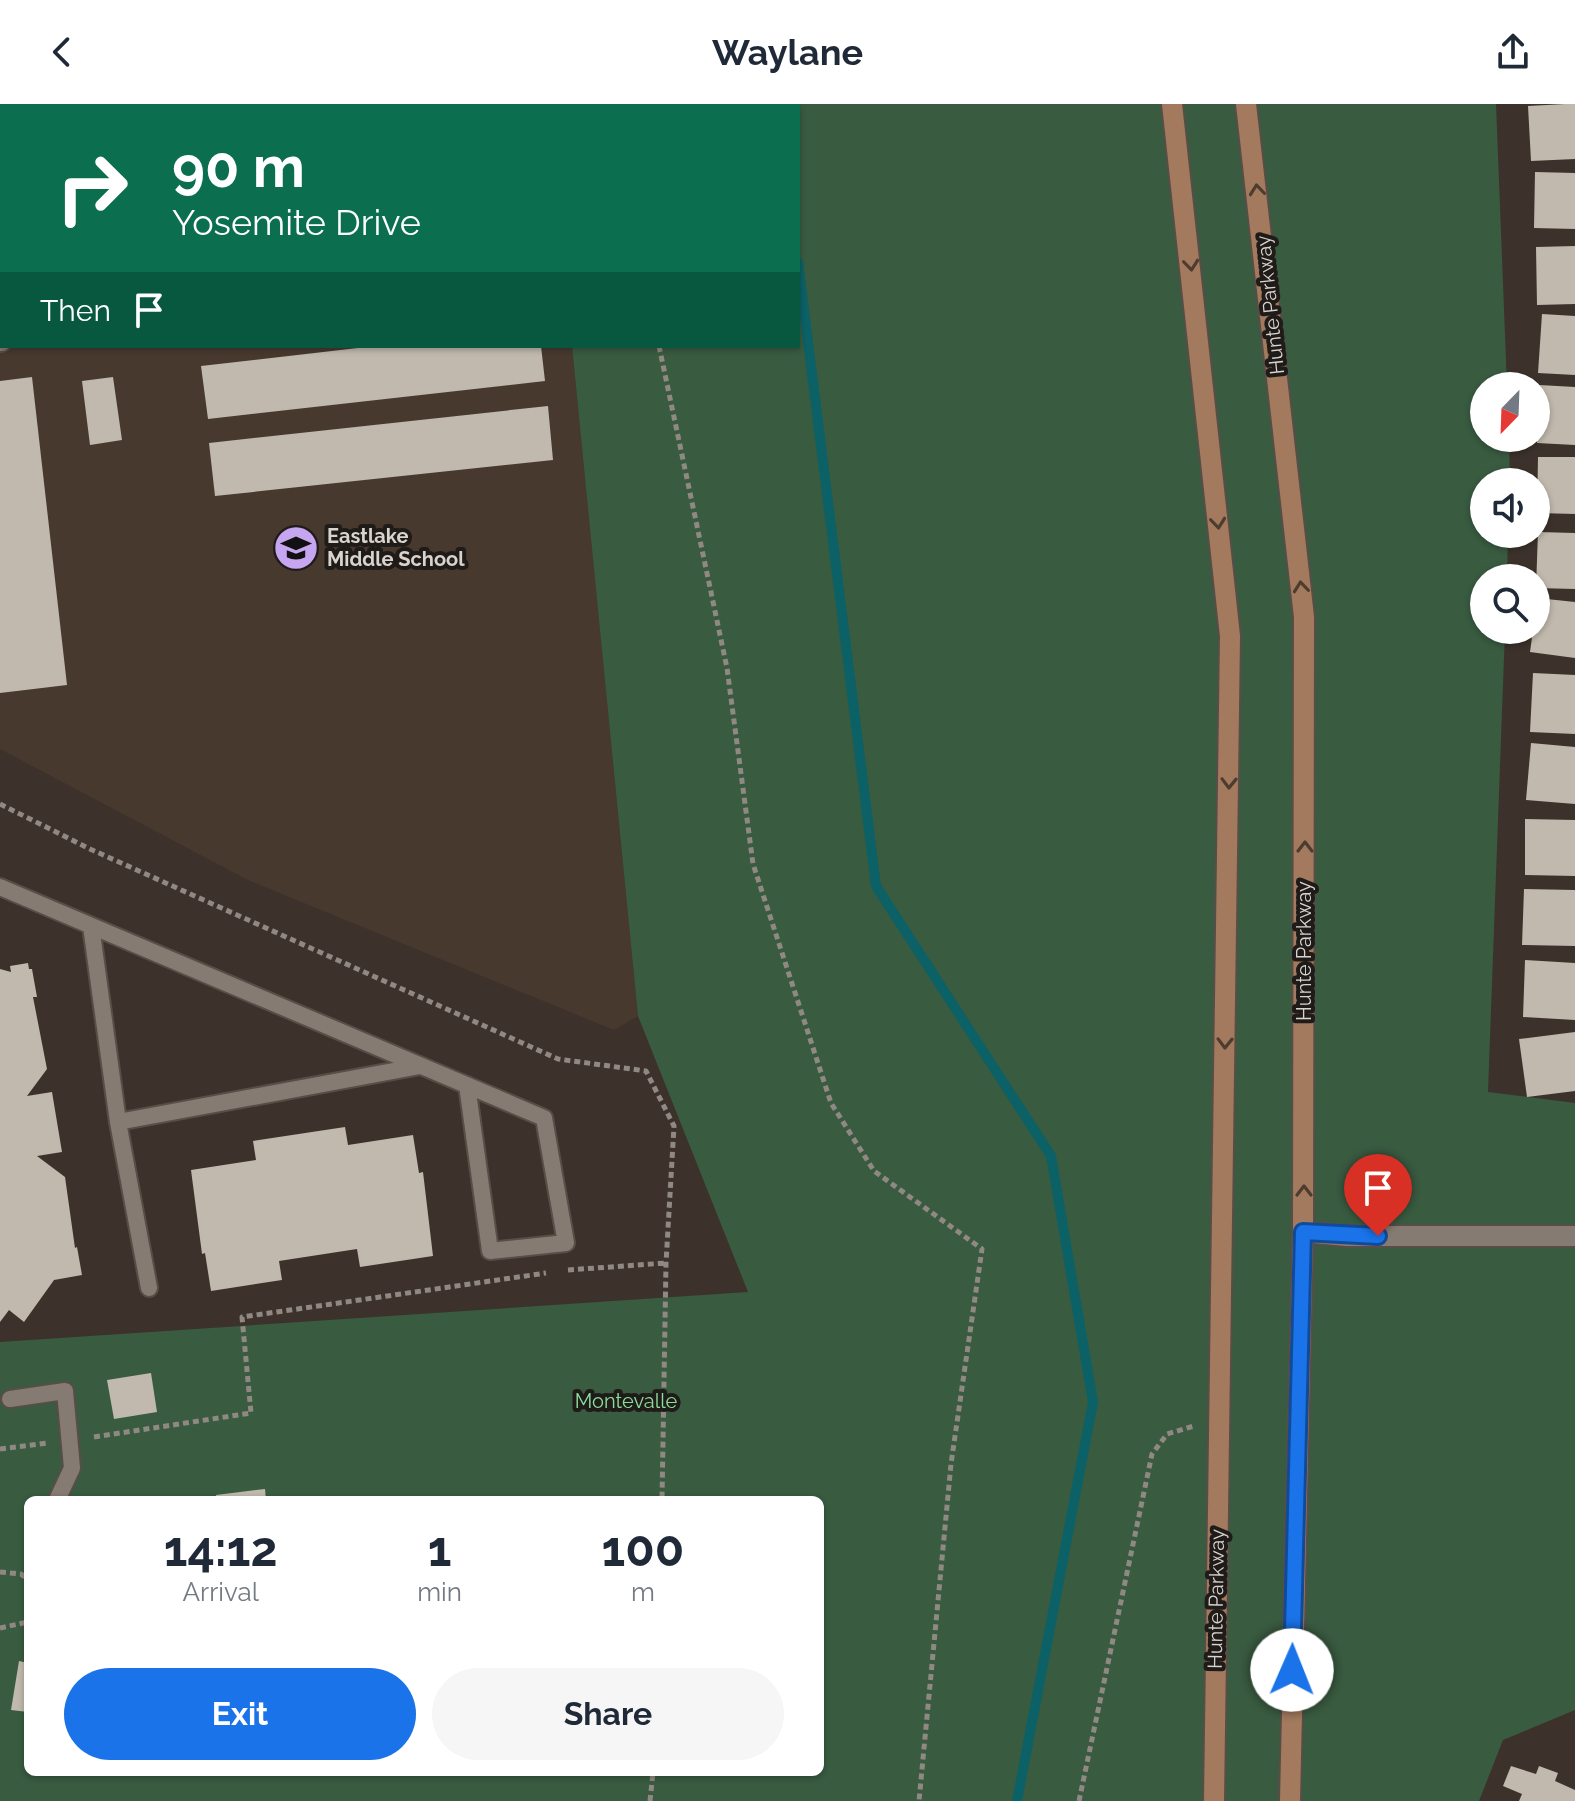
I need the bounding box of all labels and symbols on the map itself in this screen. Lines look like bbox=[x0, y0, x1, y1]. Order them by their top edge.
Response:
one-way arrow bbox=[1248, 183, 1265, 196]
street label: Hunte Parkway bbox=[1251, 234, 1289, 376]
one-way arrow bbox=[1182, 259, 1199, 272]
north arrow bbox=[1470, 372, 1550, 452]
one-way arrow bbox=[1209, 517, 1226, 530]
school or university icon: Eastlake Middle School bbox=[272, 524, 320, 572]
place label: Eastlake Middle School bbox=[327, 524, 465, 571]
one-way arrow bbox=[1292, 580, 1309, 593]
one-way arrow bbox=[1220, 777, 1238, 790]
one-way arrow bbox=[1296, 840, 1313, 853]
street label: Hunte Parkway bbox=[1292, 881, 1316, 1021]
one-way arrow bbox=[1216, 1037, 1233, 1050]
pin bbox=[1344, 1154, 1412, 1236]
one-way arrow bbox=[1295, 1184, 1313, 1197]
park label: Montevalle bbox=[575, 1389, 678, 1413]
street label: Hunte Parkway bbox=[1203, 1529, 1229, 1669]
position arrow bbox=[1250, 1628, 1334, 1712]

